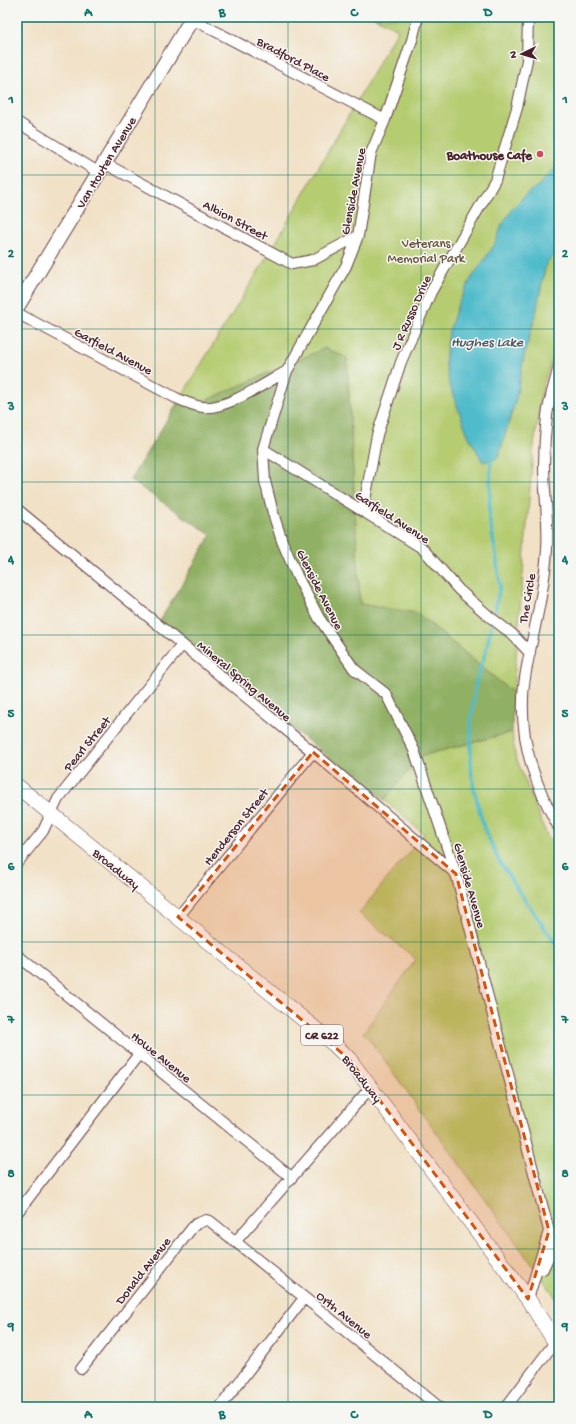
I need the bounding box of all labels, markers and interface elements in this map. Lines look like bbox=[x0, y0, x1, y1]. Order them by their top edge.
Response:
text: A bbox=[83, 6, 93, 21]
text: B bbox=[218, 6, 227, 21]
text: C bbox=[349, 6, 359, 21]
text: D bbox=[483, 6, 493, 21]
street label: Bradford Place bbox=[253, 34, 332, 86]
north arrow bbox=[502, 34, 542, 74]
text: N bbox=[508, 51, 520, 59]
text: 1 bbox=[7, 93, 14, 108]
text: 1 bbox=[561, 93, 568, 108]
street label: Van Houten Avenue bbox=[73, 114, 141, 213]
street label: Glenside Avenue bbox=[339, 147, 370, 236]
place label: Boathouse Cafe bbox=[446, 148, 533, 164]
marker: Boathouse Cafe bbox=[535, 149, 545, 159]
street label: Albion Street bbox=[200, 198, 271, 245]
park label: Veterans Memorial Park bbox=[387, 237, 466, 267]
text: 2 bbox=[8, 247, 15, 262]
text: 2 bbox=[562, 247, 569, 262]
street label: J R Russo Drive bbox=[389, 273, 436, 353]
street label: Garfield Avenue bbox=[71, 325, 155, 379]
water label: Hughes Lake bbox=[451, 335, 524, 352]
text: 3 bbox=[7, 400, 15, 415]
text: 3 bbox=[561, 400, 569, 415]
street label: Garfield Avenue bbox=[351, 488, 432, 548]
street label: Glenside Avenue bbox=[292, 547, 346, 633]
text: 4 bbox=[7, 553, 15, 568]
text: 4 bbox=[561, 553, 569, 568]
street label: The Circle bbox=[517, 572, 540, 625]
street label: Mineral Spring Avenue bbox=[193, 638, 294, 726]
text: 5 bbox=[8, 707, 15, 722]
text: 5 bbox=[562, 707, 569, 722]
street label: Pearl Street bbox=[61, 713, 116, 776]
street label: Henderson Street bbox=[201, 785, 274, 869]
street label: Glenside Avenue bbox=[449, 841, 488, 930]
street label: Broadway bbox=[88, 846, 143, 894]
text: 6 bbox=[8, 860, 15, 875]
text: 6 bbox=[562, 860, 569, 875]
text: 7 bbox=[7, 1013, 16, 1028]
text: 7 bbox=[561, 1013, 570, 1028]
road number: CR 622 bbox=[301, 1025, 343, 1045]
street label: Howe Avenue bbox=[127, 1029, 194, 1087]
street label: Broadway bbox=[337, 1052, 385, 1107]
text: 8 bbox=[7, 1167, 15, 1182]
text: 8 bbox=[561, 1167, 569, 1182]
street label: Donald Avenue bbox=[112, 1235, 175, 1309]
street label: Orth Avenue bbox=[313, 1289, 374, 1343]
text: 9 bbox=[7, 1320, 15, 1335]
text: 9 bbox=[561, 1320, 569, 1335]
text: A bbox=[83, 1408, 93, 1423]
text: B bbox=[218, 1408, 227, 1423]
text: C bbox=[349, 1408, 359, 1423]
text: D bbox=[483, 1408, 493, 1423]

